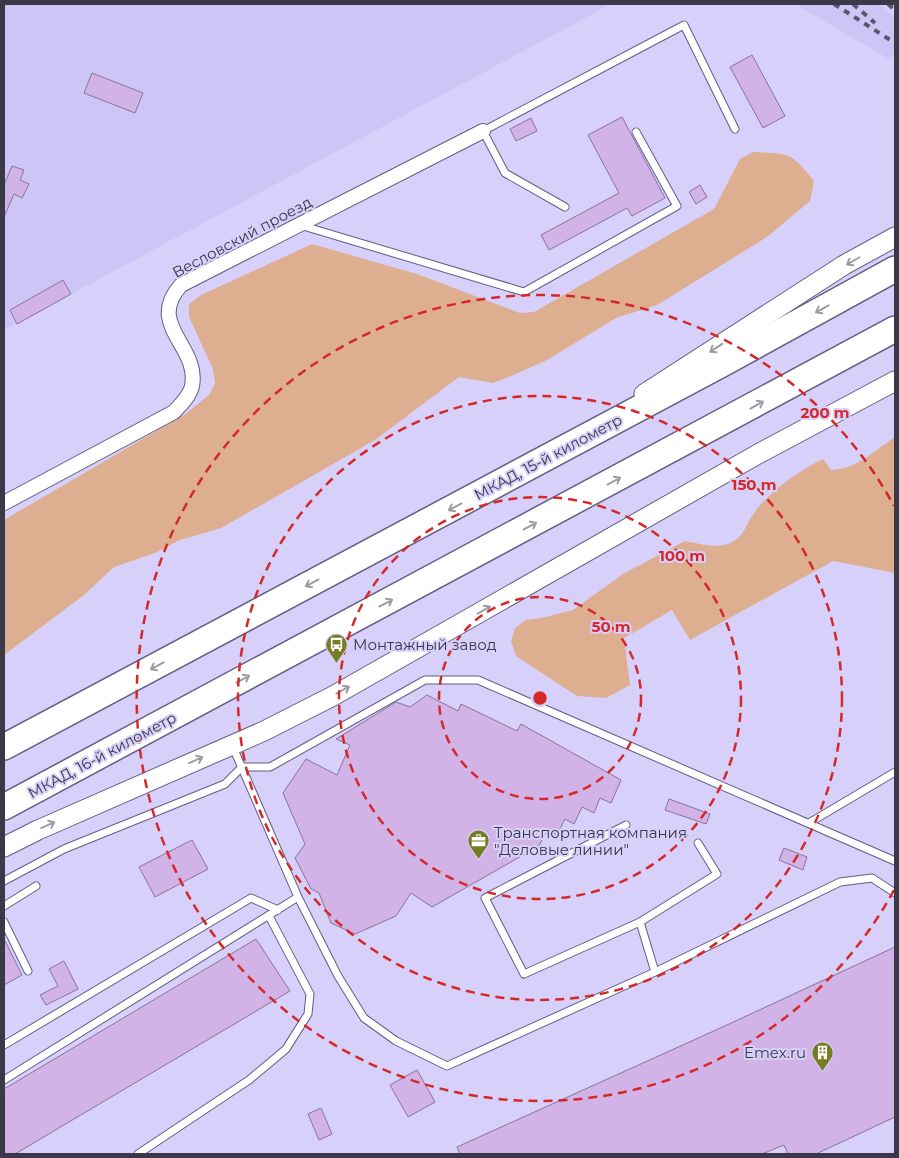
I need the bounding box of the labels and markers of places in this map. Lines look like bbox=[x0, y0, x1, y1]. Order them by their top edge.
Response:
bus stop icon: Монтажный завод bbox=[325, 632, 349, 663]
place label: Монтажный завод bbox=[353, 635, 497, 654]
centre of rings bbox=[531, 689, 549, 707]
place label: Транспортная компания "Деловые линии" bbox=[494, 823, 687, 859]
office icon: Транспортная компания "Деловые линии" bbox=[466, 829, 490, 860]
building icon: Emex.ru bbox=[810, 1040, 834, 1071]
place label: Emex.ru bbox=[744, 1043, 806, 1062]

